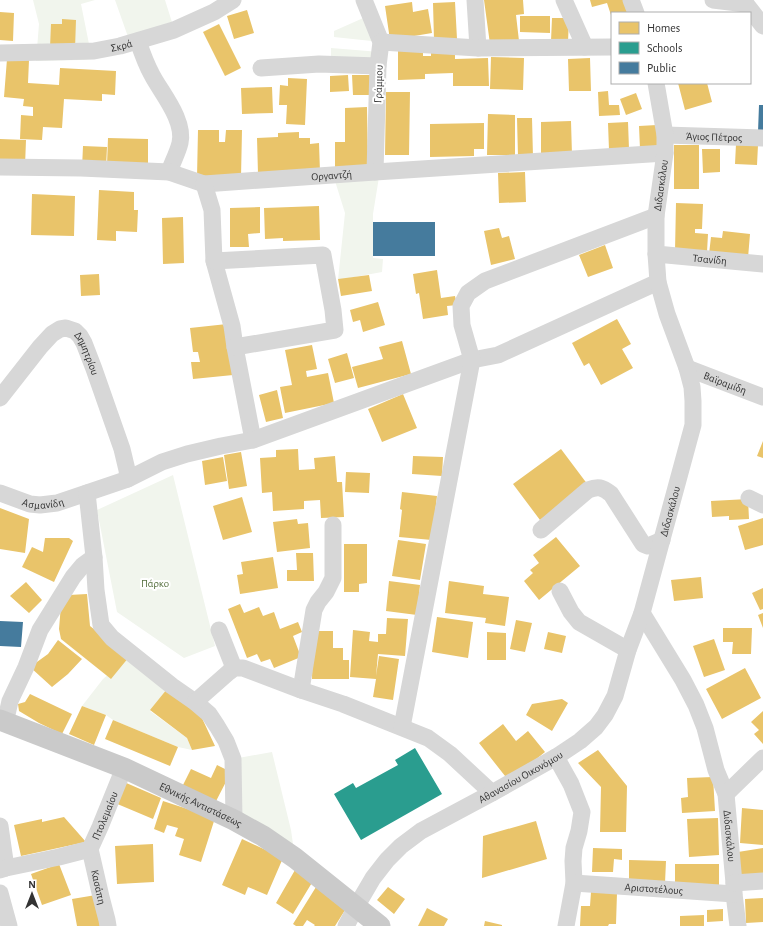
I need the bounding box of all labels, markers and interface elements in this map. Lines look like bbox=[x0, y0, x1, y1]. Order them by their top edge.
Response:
legend bbox=[611, 12, 751, 84]
text: Homes bbox=[647, 22, 680, 34]
street label: Σκρά bbox=[110, 38, 134, 54]
text: Schools bbox=[647, 42, 682, 54]
text: Public bbox=[647, 62, 676, 74]
street label: Γράμμου bbox=[372, 65, 385, 103]
street label: Άγιος Πέτρος bbox=[685, 131, 742, 143]
street label: Διδασκάλου bbox=[652, 159, 670, 212]
street label: Οργαντζή bbox=[311, 169, 352, 182]
street label: Τσανίδη bbox=[692, 252, 727, 267]
street label: Δημητρίου bbox=[72, 329, 101, 376]
street label: Βαϊραμίδη bbox=[702, 370, 748, 396]
street label: Διδασκάλου bbox=[658, 485, 682, 538]
street label: Ασμανίδη bbox=[21, 496, 65, 511]
park label: Πάρκο bbox=[141, 578, 169, 589]
street label: Αθανασίου Οικονόμου bbox=[477, 749, 565, 805]
street label: Εθνικής Αντιστάσεως bbox=[158, 781, 244, 829]
street label: Πτολεμαίου bbox=[90, 790, 120, 842]
street label: Διδασκάλου bbox=[721, 810, 737, 862]
street label: Κασάπη bbox=[89, 869, 108, 906]
north arrow bbox=[12, 874, 52, 914]
text: N bbox=[28, 879, 36, 890]
street label: Αριστοτέλους bbox=[624, 881, 683, 896]

